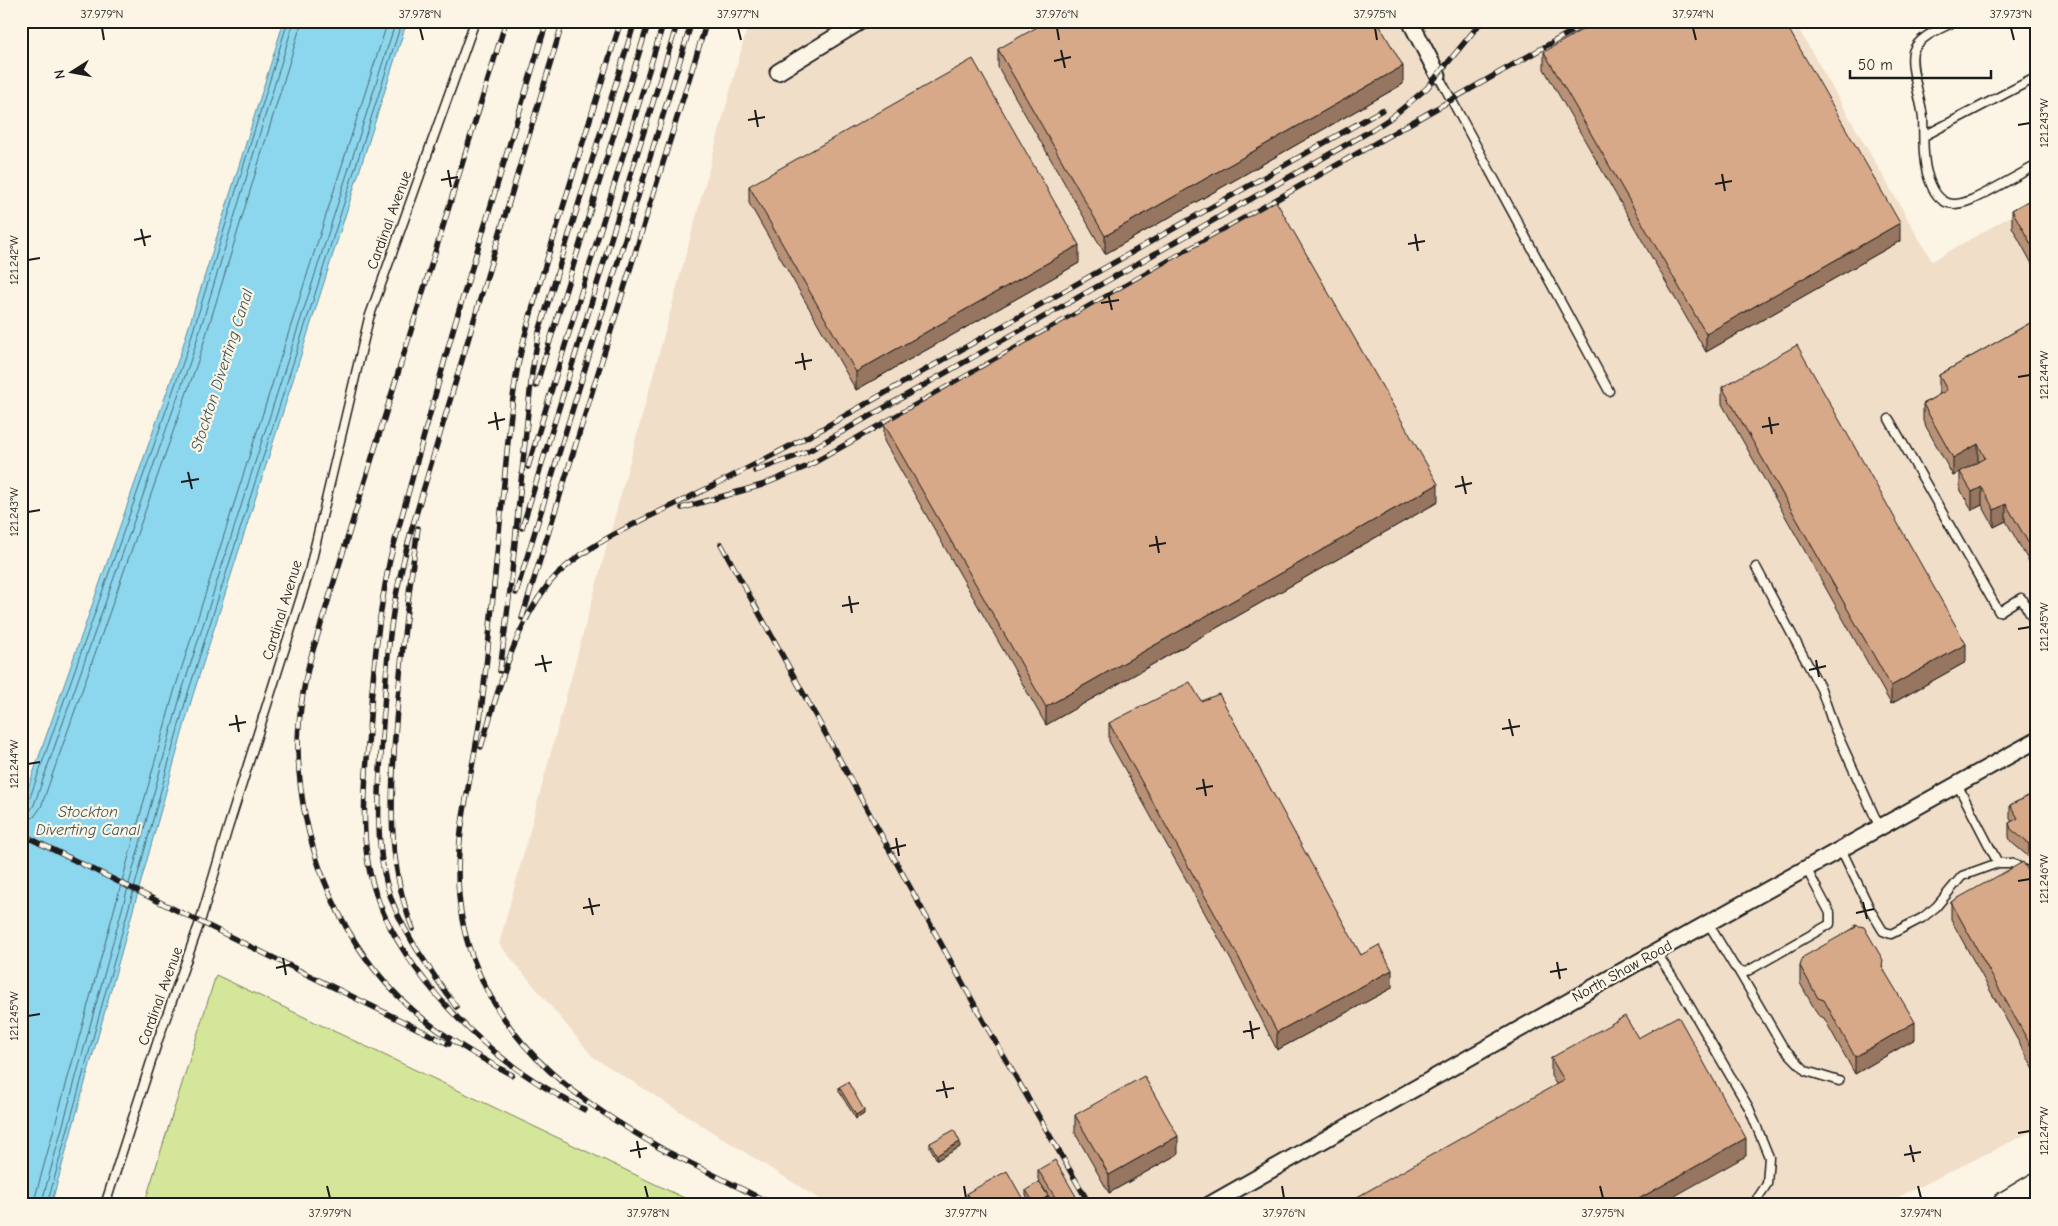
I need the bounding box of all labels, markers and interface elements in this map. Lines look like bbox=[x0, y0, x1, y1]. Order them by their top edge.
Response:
text: 37.979°N bbox=[81, 7, 123, 21]
text: 37.978°N bbox=[399, 7, 441, 21]
text: 37.977°N bbox=[717, 7, 759, 21]
text: 37.976°N bbox=[1036, 7, 1078, 21]
text: 37.975°N bbox=[1354, 7, 1397, 21]
text: 37.974°N bbox=[1672, 7, 1714, 21]
text: 37.973°N bbox=[1990, 7, 2032, 21]
north arrow bbox=[48, 48, 98, 98]
scale bar bbox=[1850, 48, 1992, 80]
text: 50 m bbox=[1858, 56, 1893, 74]
text: N bbox=[51, 68, 69, 80]
text: 121.243°W bbox=[2037, 98, 2051, 148]
street label: Cardinal Avenue bbox=[363, 168, 415, 272]
text: 121.242°W bbox=[7, 235, 21, 285]
water label: Stockton Diverting Canal bbox=[187, 286, 257, 454]
text: 121.244°W bbox=[2037, 350, 2051, 399]
text: 121.243°W bbox=[7, 487, 21, 537]
street label: Cardinal Avenue bbox=[258, 557, 306, 662]
text: 121.245°W bbox=[2037, 602, 2051, 652]
text: 121.244°W bbox=[7, 739, 21, 788]
water label: Stockton Diverting Canal bbox=[36, 803, 141, 839]
text: 121.246°W bbox=[2037, 854, 2051, 904]
street label: North Shaw Road bbox=[1569, 936, 1675, 1006]
street label: Cardinal Avenue bbox=[134, 944, 186, 1048]
text: 121.245°W bbox=[7, 991, 21, 1041]
text: 121.247°W bbox=[2037, 1106, 2051, 1155]
text: 37.979°N bbox=[309, 1206, 351, 1220]
text: 37.978°N bbox=[627, 1206, 669, 1220]
text: 37.977°N bbox=[945, 1206, 987, 1220]
text: 37.976°N bbox=[1263, 1206, 1305, 1220]
text: 37.975°N bbox=[1582, 1206, 1625, 1220]
text: 37.974°N bbox=[1900, 1206, 1942, 1220]

